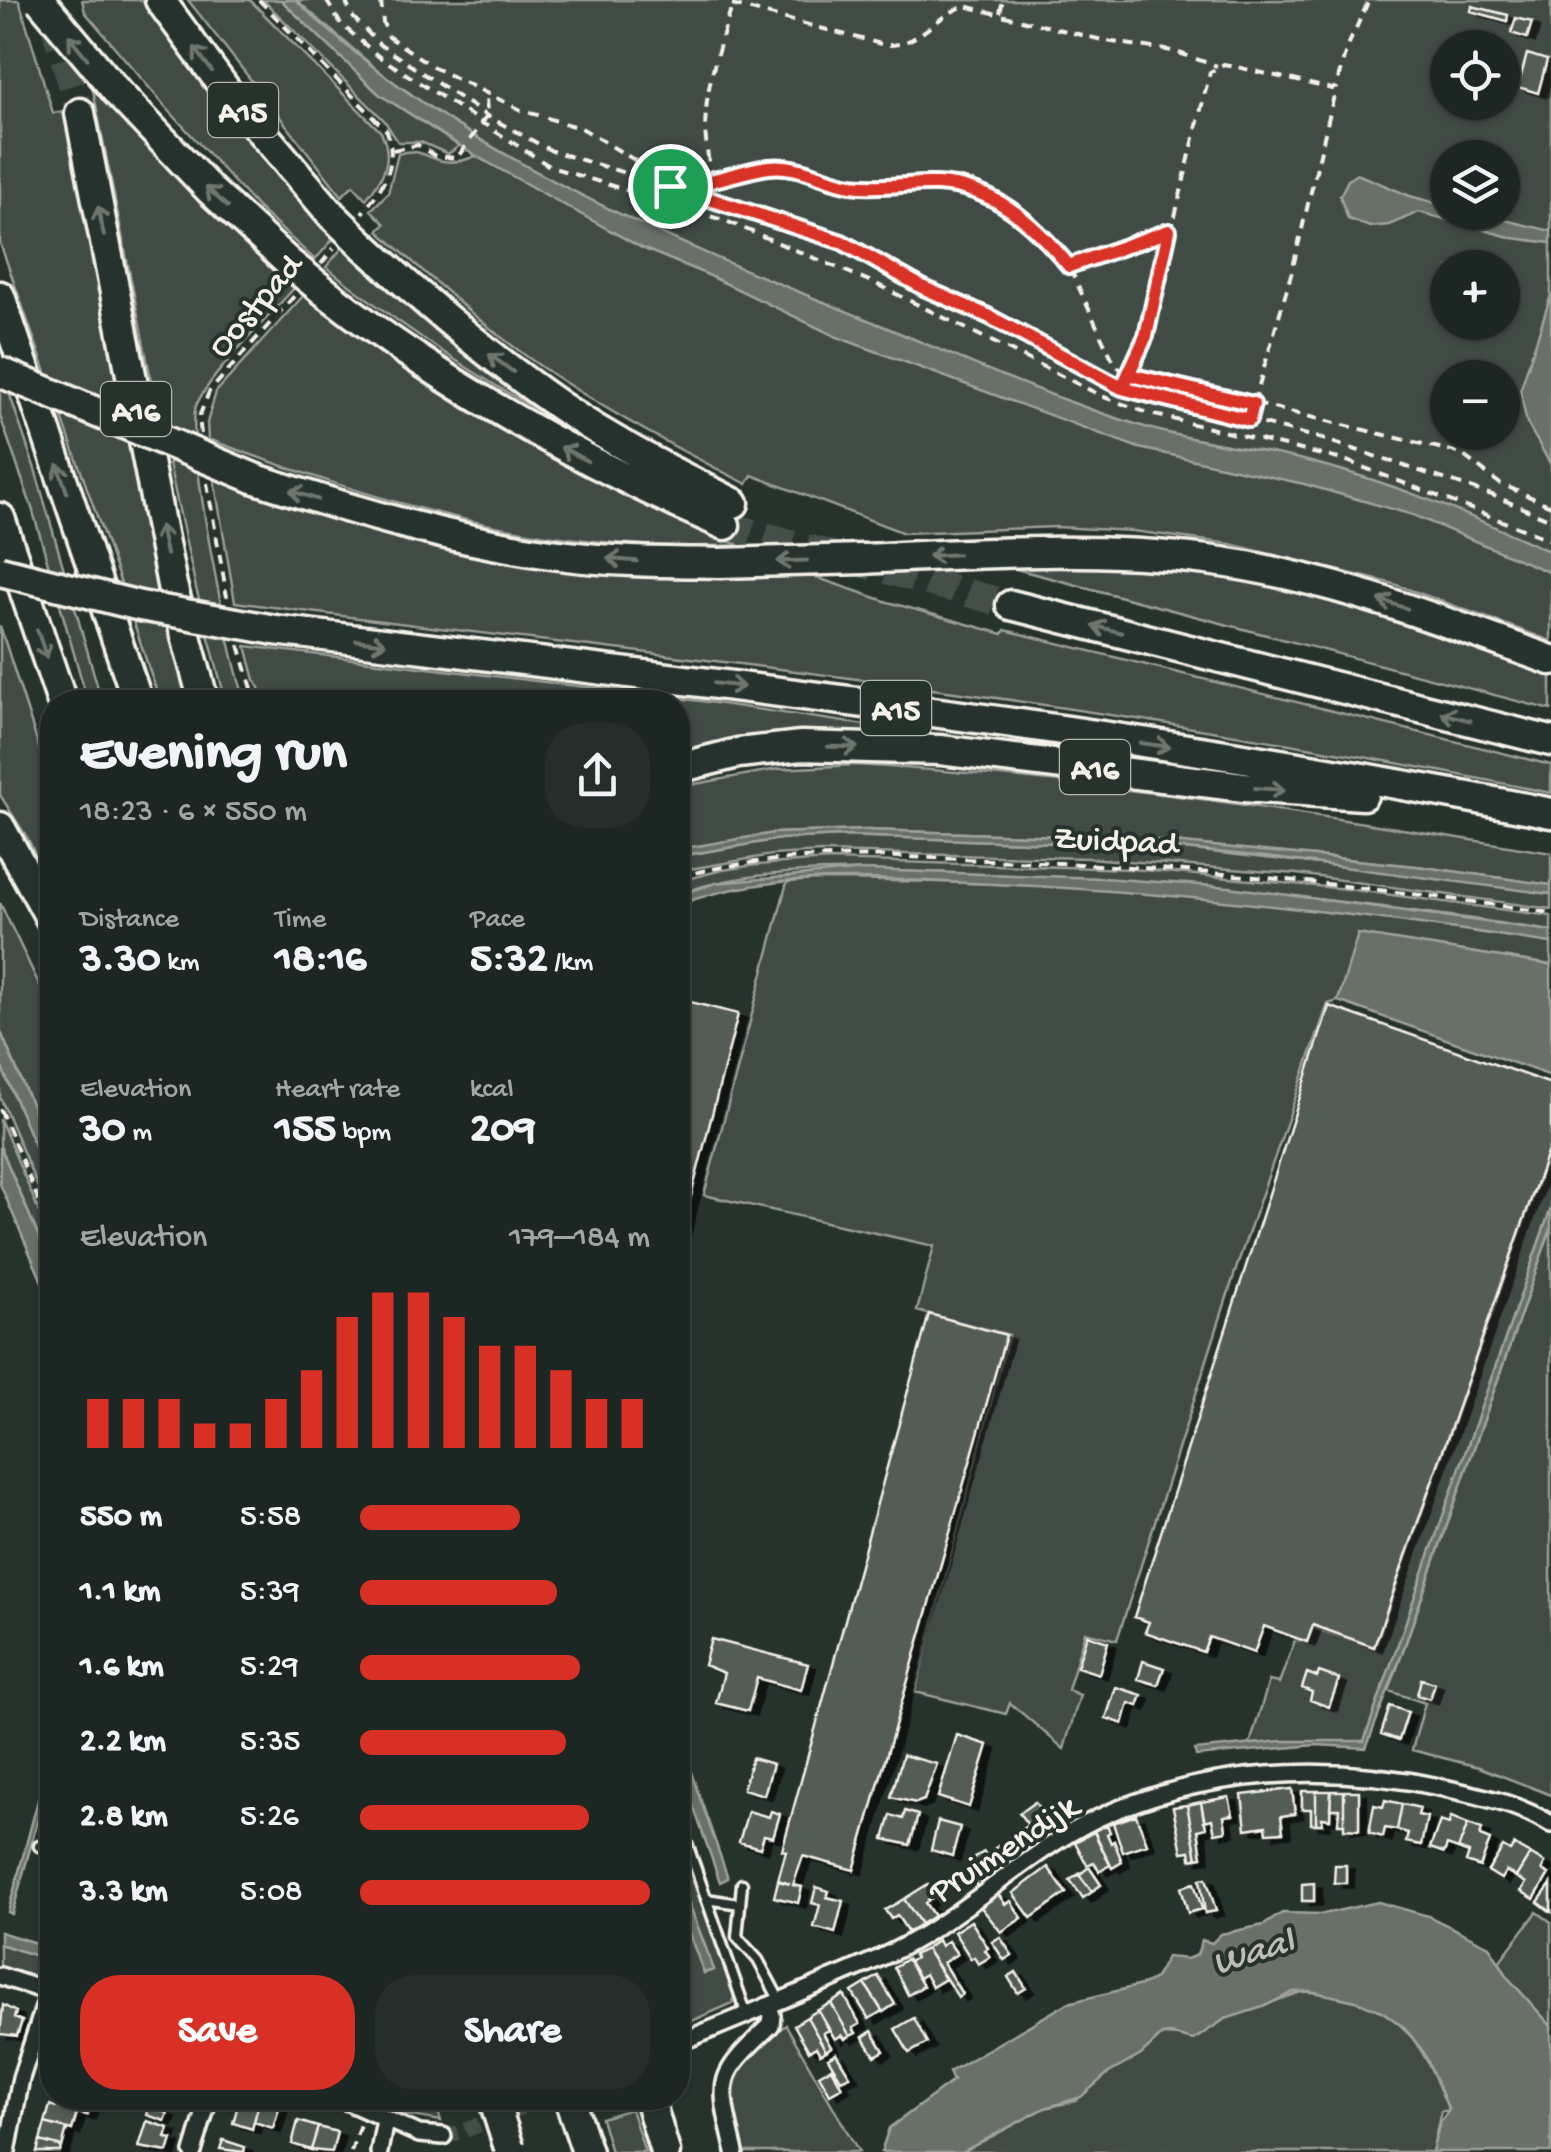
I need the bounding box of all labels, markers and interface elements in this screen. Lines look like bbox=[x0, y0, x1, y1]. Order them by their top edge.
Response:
map controls bbox=[1430, 30, 1520, 450]
button: locate bbox=[1430, 30, 1520, 120]
one-way arrow bbox=[67, 35, 89, 61]
one-way arrow bbox=[193, 46, 214, 73]
road number: A15 bbox=[208, 83, 278, 137]
button: layers bbox=[1430, 140, 1520, 230]
pin bbox=[628, 144, 713, 229]
icon: arrive bbox=[643, 159, 698, 214]
one-way arrow bbox=[205, 186, 230, 209]
one-way arrow bbox=[90, 206, 109, 238]
street label: Oostpad bbox=[201, 246, 315, 368]
button: + bbox=[1430, 250, 1520, 340]
one-way arrow bbox=[488, 352, 515, 373]
button: − bbox=[1430, 360, 1520, 450]
road number: A16 bbox=[101, 382, 171, 436]
one-way arrow bbox=[559, 443, 589, 463]
one-way arrow bbox=[51, 462, 69, 494]
one-way arrow bbox=[289, 484, 321, 502]
one-way arrow bbox=[153, 525, 172, 557]
one-way arrow bbox=[928, 546, 960, 565]
one-way arrow bbox=[606, 551, 638, 570]
one-way arrow bbox=[776, 552, 808, 571]
one-way arrow bbox=[1378, 594, 1409, 612]
one-way arrow bbox=[1092, 619, 1124, 637]
one-way arrow bbox=[35, 627, 53, 659]
one-way arrow bbox=[355, 633, 387, 652]
one-way arrow bbox=[712, 676, 744, 695]
road number: A15 bbox=[861, 681, 931, 735]
one-way arrow bbox=[1441, 707, 1473, 726]
button: share bbox=[545, 723, 650, 828]
text: Evening run bbox=[80, 724, 347, 788]
one-way arrow bbox=[1138, 736, 1170, 754]
one-way arrow bbox=[826, 738, 858, 756]
road number: A16 bbox=[1060, 740, 1130, 794]
one-way arrow bbox=[1254, 780, 1286, 799]
text: 18:23 · 6 × 550 m bbox=[80, 794, 307, 832]
street label: Zuidpad bbox=[1053, 820, 1181, 867]
text: Distance bbox=[80, 904, 179, 937]
text: Time bbox=[275, 904, 326, 937]
text: Pace bbox=[470, 904, 525, 937]
text: 3.30 bbox=[80, 937, 161, 986]
text: 18:16 bbox=[275, 937, 366, 986]
text: 5:32 bbox=[470, 937, 548, 986]
text: km bbox=[161, 947, 200, 980]
text: /km bbox=[548, 947, 593, 980]
text: Elevation bbox=[80, 1074, 191, 1107]
text: Heart rate bbox=[275, 1074, 400, 1107]
text: kcal bbox=[470, 1074, 514, 1107]
text: 30 bbox=[80, 1107, 126, 1156]
text: 155 bbox=[275, 1107, 336, 1156]
text: 209 bbox=[470, 1107, 535, 1156]
text: m bbox=[126, 1117, 152, 1150]
text: bpm bbox=[336, 1117, 391, 1150]
text: Elevation bbox=[80, 1220, 207, 1258]
text: 179–184 m bbox=[509, 1220, 650, 1258]
text: 550 m bbox=[80, 1499, 162, 1537]
text: 5:58 bbox=[240, 1499, 301, 1537]
text: 1.1 km bbox=[80, 1574, 160, 1612]
text: 5:39 bbox=[240, 1574, 300, 1612]
text: 1.6 km bbox=[80, 1649, 164, 1687]
text: 5:29 bbox=[240, 1649, 299, 1687]
text: 2.2 km bbox=[80, 1724, 166, 1762]
text: 5:35 bbox=[240, 1724, 300, 1762]
street label: Pruimendijk bbox=[922, 1787, 1090, 1915]
text: 2.8 km bbox=[80, 1799, 168, 1837]
text: 5:26 bbox=[240, 1799, 299, 1837]
text: 3.3 km bbox=[80, 1874, 168, 1912]
text: 5:08 bbox=[240, 1874, 303, 1912]
water label: Waal bbox=[1208, 1921, 1302, 1988]
button: Save bbox=[80, 1975, 355, 2090]
button: Share bbox=[375, 1975, 650, 2090]

